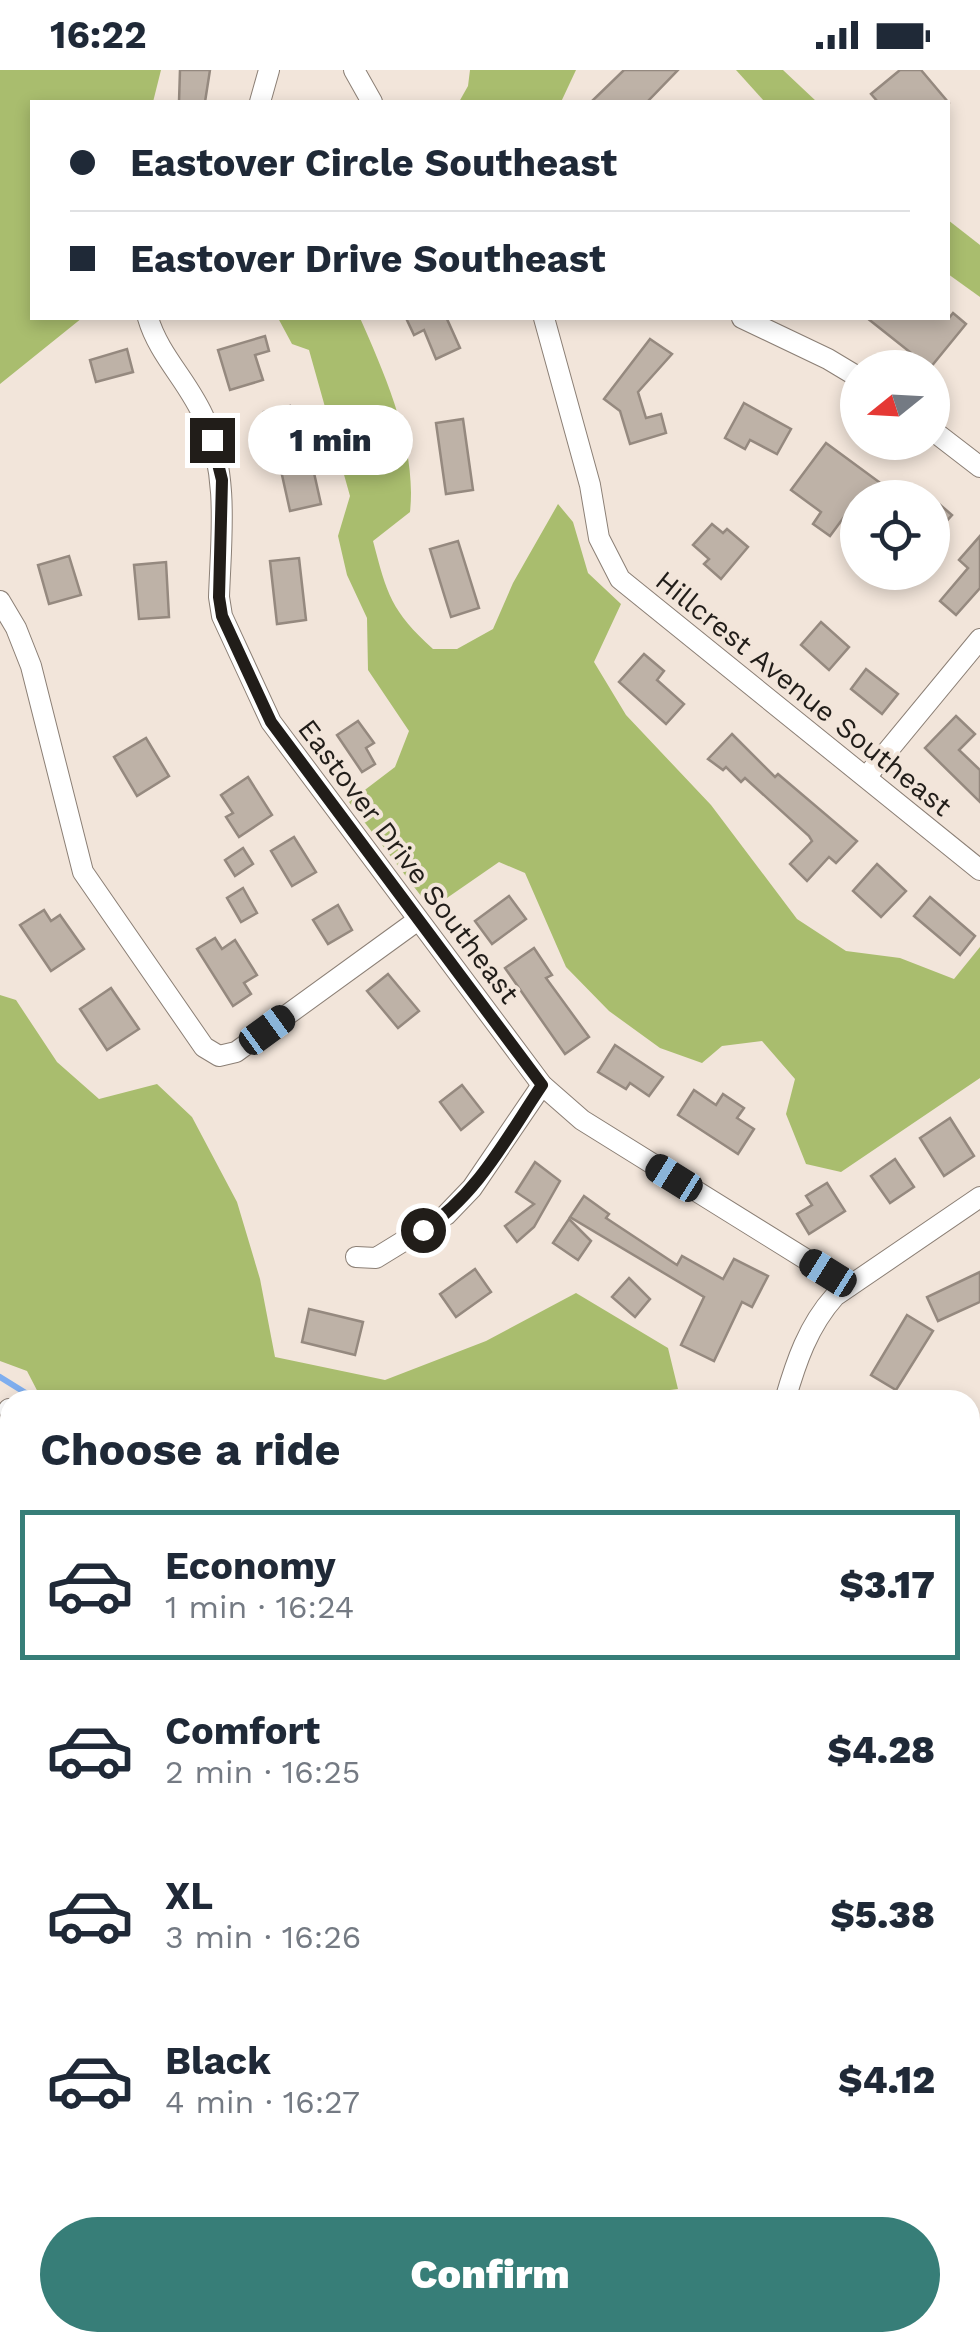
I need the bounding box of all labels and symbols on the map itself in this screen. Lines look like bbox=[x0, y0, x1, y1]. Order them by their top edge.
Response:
north arrow bbox=[840, 350, 950, 460]
callout: 1 min bbox=[247, 405, 412, 475]
route end bbox=[190, 418, 235, 463]
street label: Hillcrest Avenue Southeast bbox=[649, 564, 958, 823]
street label: Eastover Drive Southeast bbox=[291, 713, 526, 1010]
car bbox=[234, 1000, 300, 1060]
car bbox=[641, 1149, 707, 1207]
route start bbox=[401, 1208, 446, 1253]
car bbox=[795, 1244, 861, 1302]

